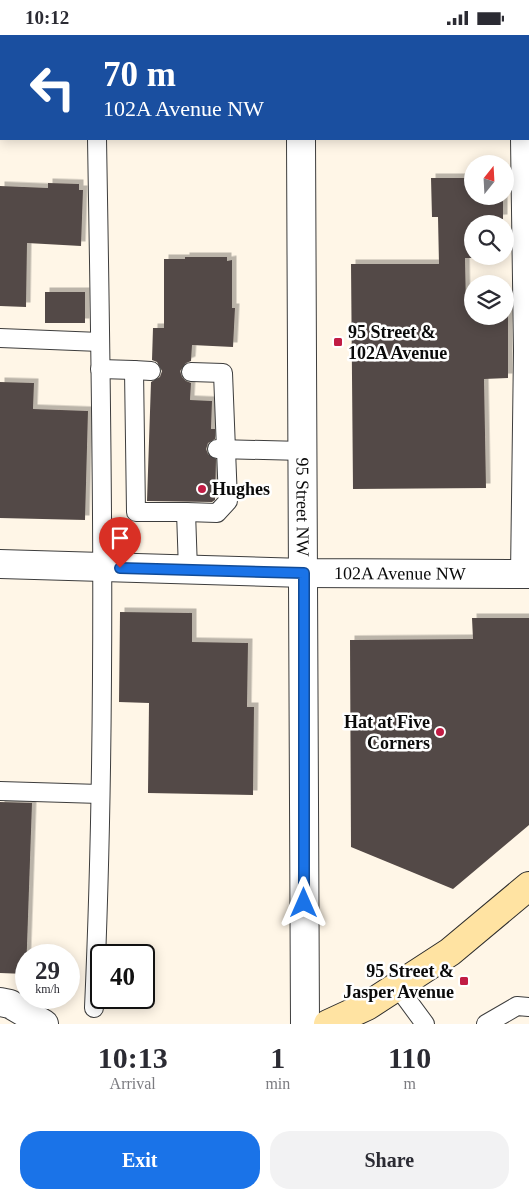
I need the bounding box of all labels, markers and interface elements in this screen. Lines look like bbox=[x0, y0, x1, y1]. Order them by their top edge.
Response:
text: 10:12 bbox=[25, 7, 69, 28]
icon: left bbox=[20, 55, 85, 120]
text: 70 m bbox=[103, 55, 176, 94]
text: 102A Avenue NW bbox=[103, 96, 264, 121]
north arrow bbox=[464, 155, 514, 205]
map controls bbox=[464, 155, 514, 325]
button: search bbox=[464, 215, 514, 265]
button: layers bbox=[464, 275, 514, 325]
place label: 95 Street & 102A Avenue bbox=[348, 322, 447, 363]
marker: 95 Street & 102A Avenue bbox=[332, 336, 344, 348]
street label: 95 Street NW bbox=[292, 457, 313, 557]
place label: Hughes bbox=[212, 479, 270, 499]
marker: Hughes bbox=[196, 483, 208, 495]
pin bbox=[99, 517, 141, 568]
icon: arrive bbox=[106, 524, 134, 552]
street label: 102A Avenue NW bbox=[334, 563, 466, 584]
place label: Hat at Five Corners bbox=[344, 712, 430, 753]
marker: Hat at Five Corners bbox=[434, 726, 446, 738]
position arrow bbox=[277, 876, 329, 928]
speed limit sign: 40 bbox=[90, 944, 155, 1009]
text: 29 bbox=[35, 957, 60, 984]
place label: 95 Street & Jasper Avenue bbox=[343, 961, 454, 1002]
marker: 95 Street & Jasper Avenue bbox=[458, 975, 470, 987]
text: km/h bbox=[35, 982, 60, 996]
text: 10:13 bbox=[98, 1041, 168, 1074]
text: 1 bbox=[270, 1041, 285, 1074]
text: 110 bbox=[388, 1041, 431, 1074]
text: Arrival bbox=[110, 1075, 156, 1092]
text: min bbox=[265, 1075, 290, 1092]
text: m bbox=[403, 1075, 416, 1092]
button: Exit bbox=[20, 1131, 260, 1189]
button: Share bbox=[270, 1131, 509, 1189]

